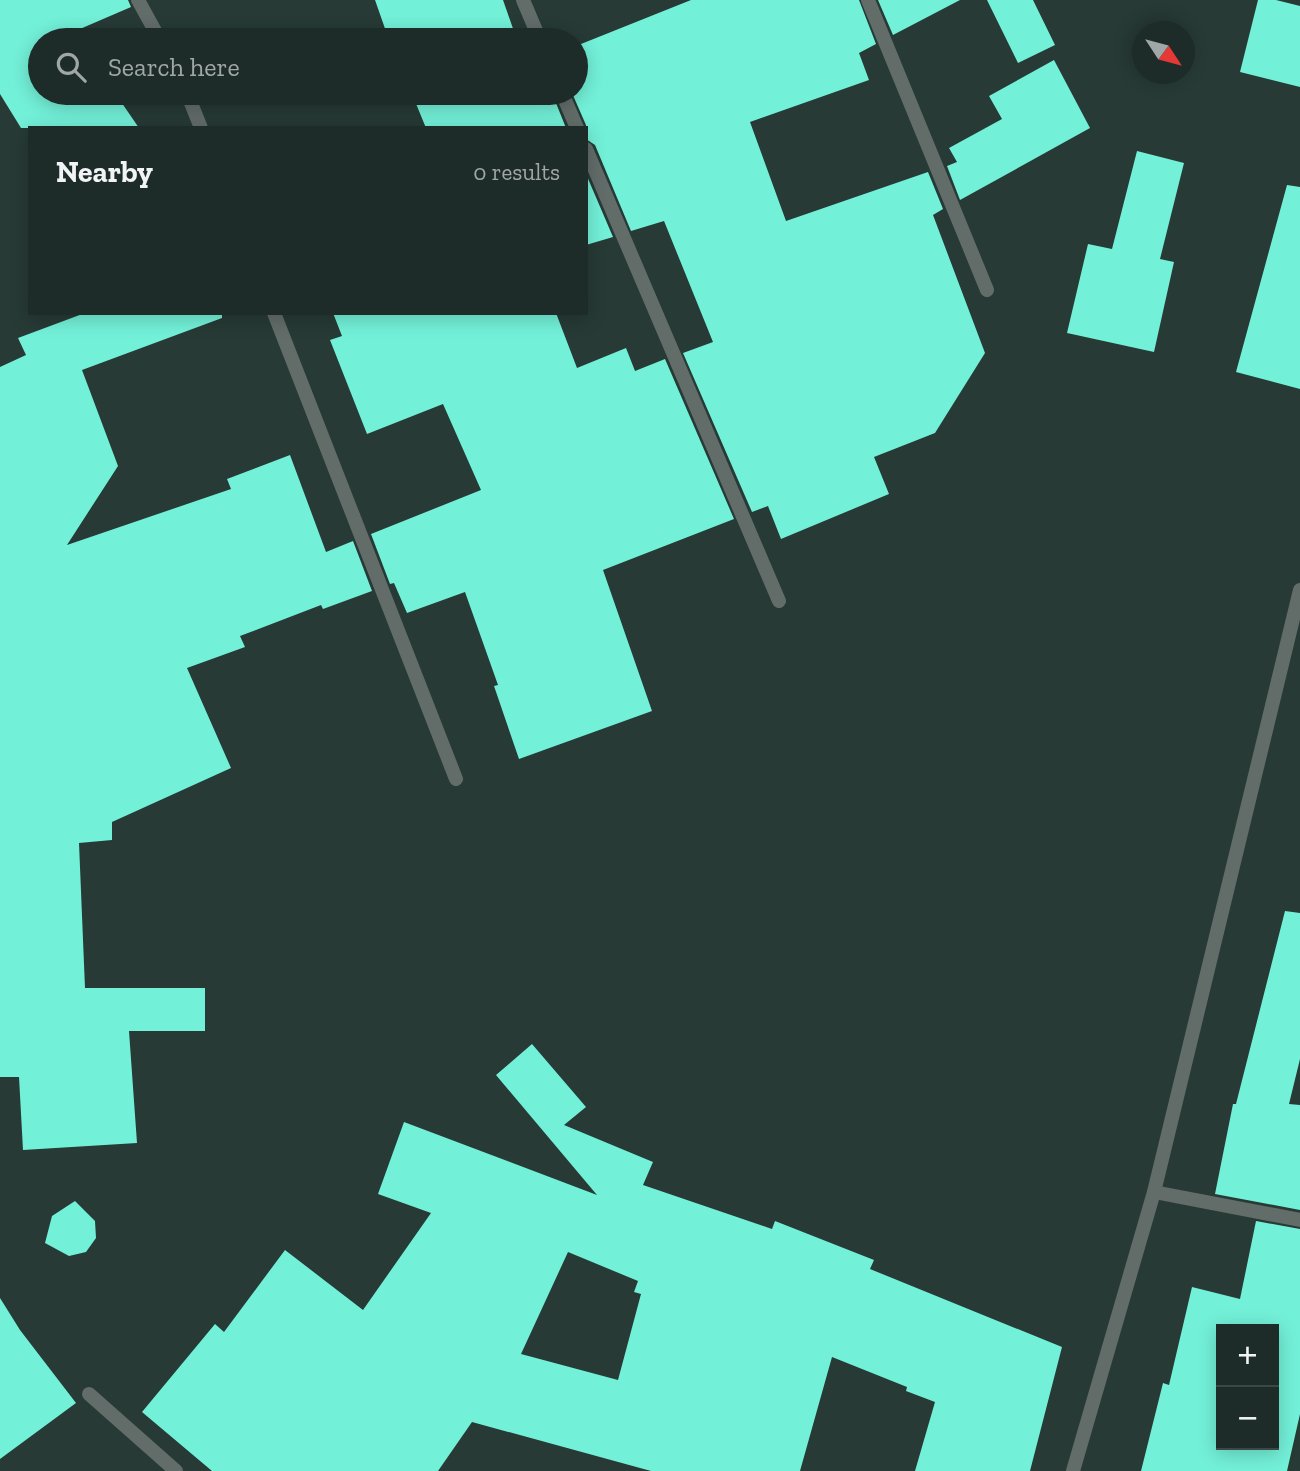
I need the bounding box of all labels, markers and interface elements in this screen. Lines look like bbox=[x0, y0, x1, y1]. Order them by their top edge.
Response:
north arrow bbox=[1132, 21, 1195, 84]
search box bbox=[28, 28, 588, 105]
icon: search bbox=[52, 48, 90, 86]
text: Search here bbox=[108, 51, 240, 83]
text: Nearby bbox=[56, 154, 153, 190]
text: 0 results bbox=[473, 158, 560, 186]
map controls bbox=[1216, 1324, 1279, 1450]
button: + bbox=[1216, 1324, 1279, 1387]
button: − bbox=[1216, 1387, 1279, 1450]

